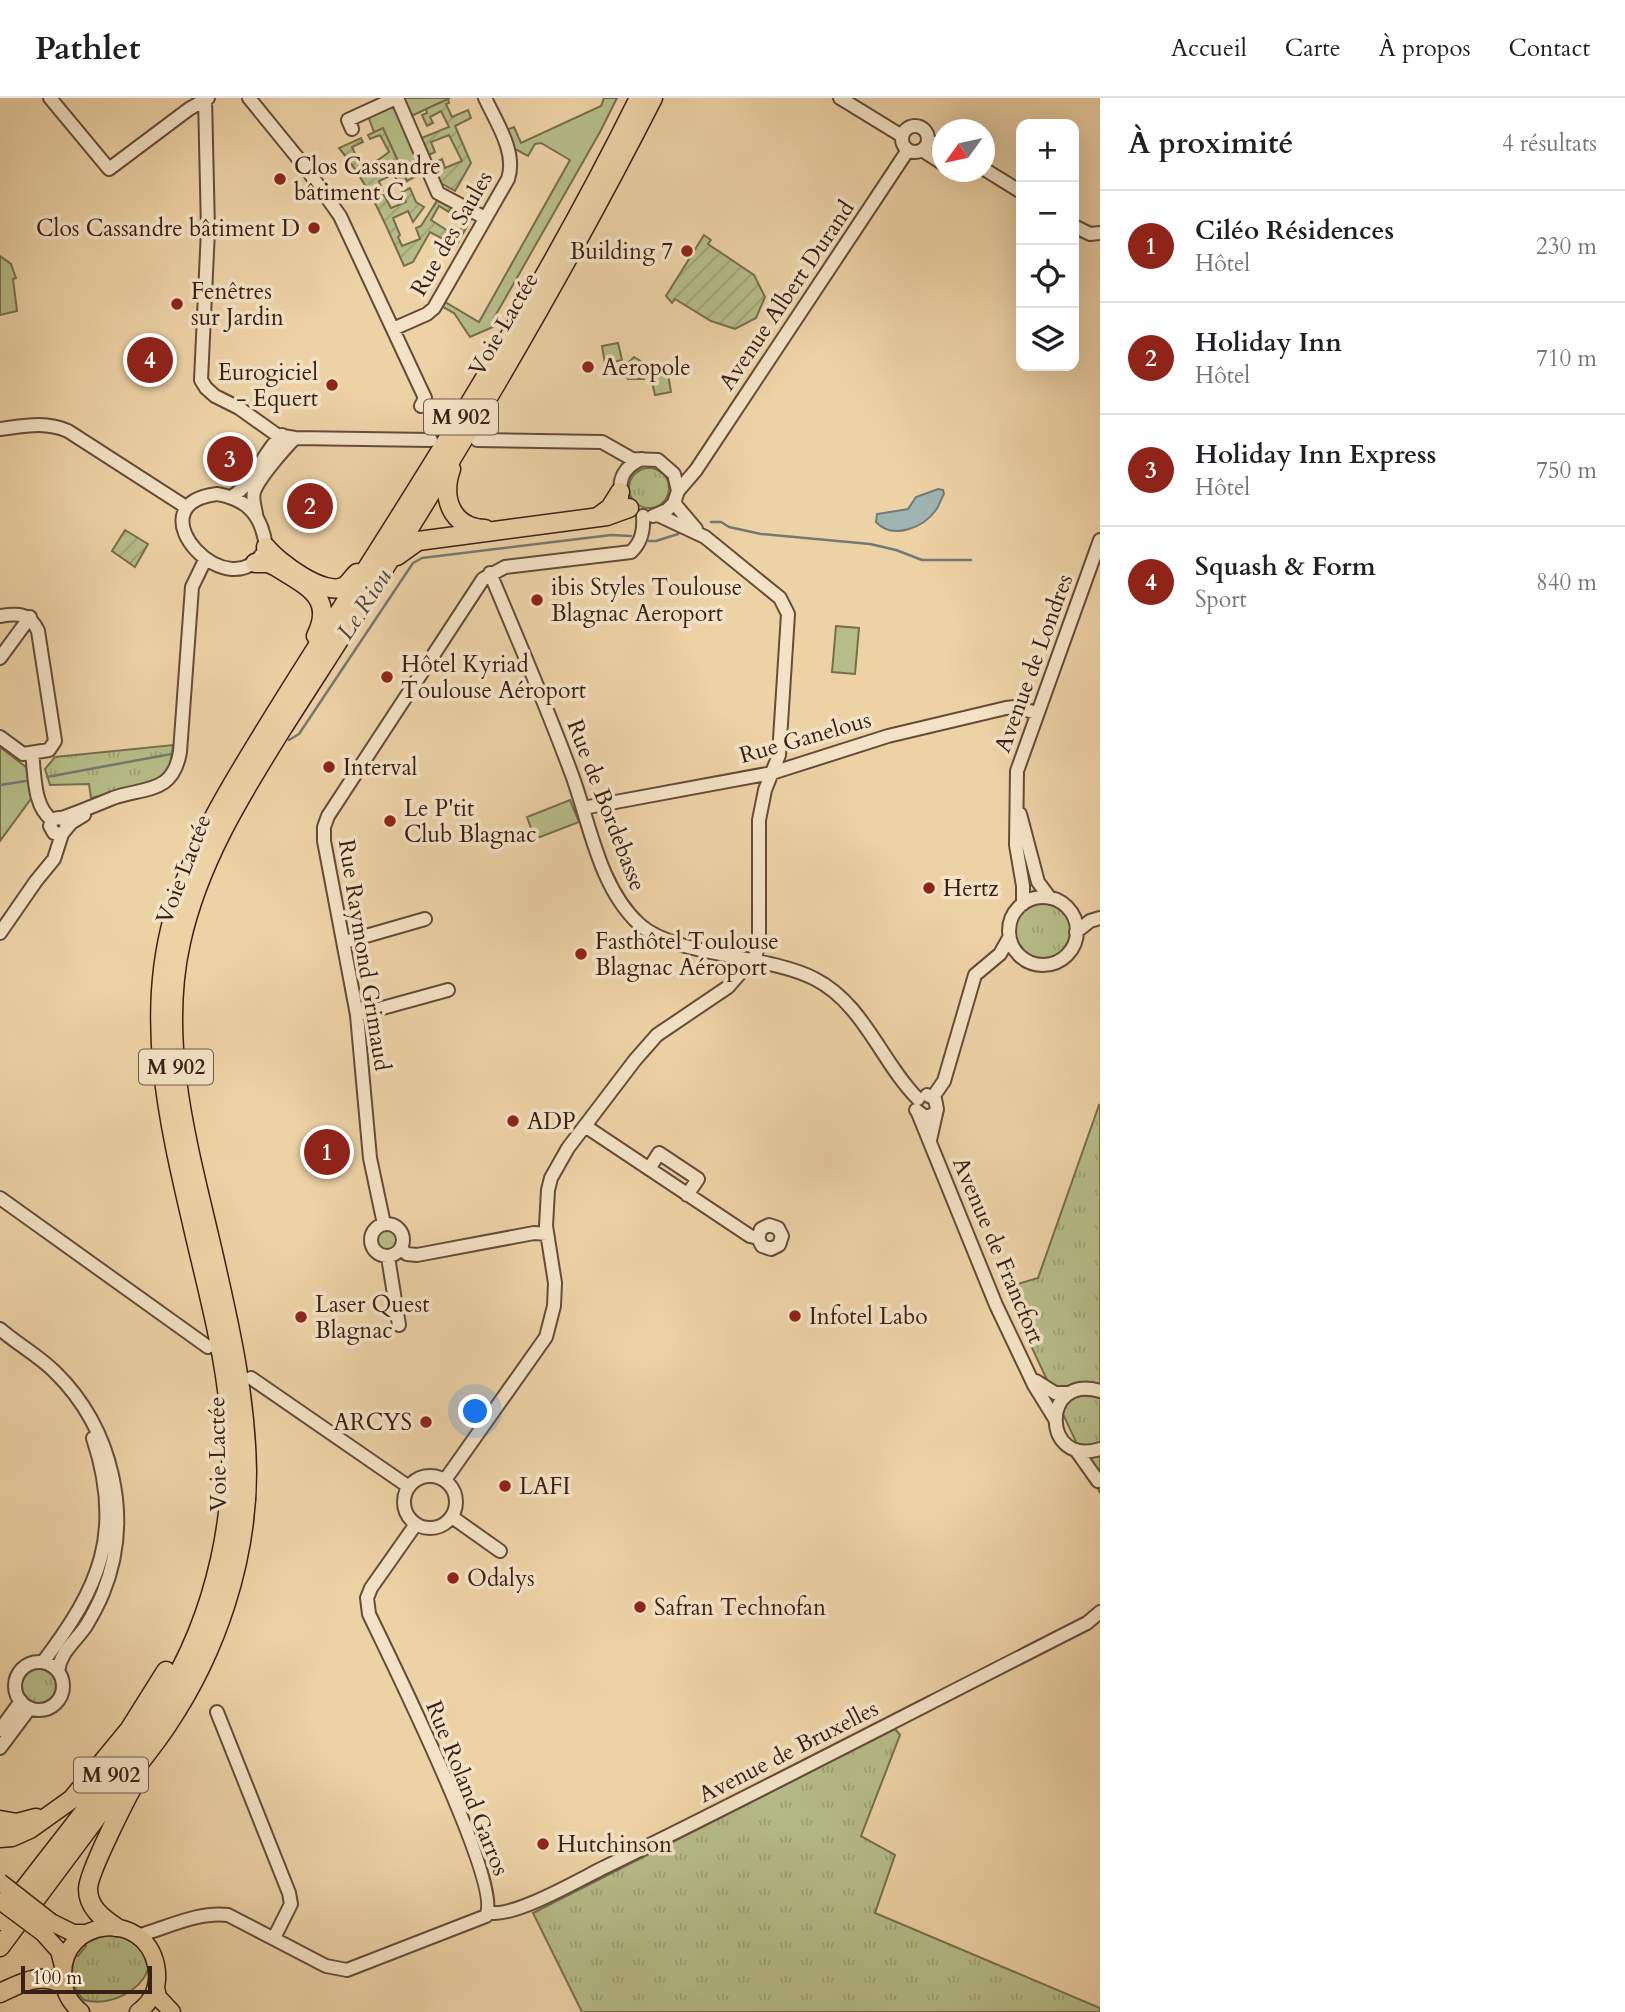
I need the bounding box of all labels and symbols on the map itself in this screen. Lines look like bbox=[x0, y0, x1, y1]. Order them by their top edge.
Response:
north arrow bbox=[932, 119, 995, 182]
place label: Clos Cassandre bâtiment C bbox=[294, 151, 441, 208]
street label: Rue des Saules bbox=[403, 165, 500, 302]
marker: Clos Cassandre bâtiment C bbox=[272, 171, 288, 187]
street label: Avenue Albert Durand bbox=[711, 194, 862, 396]
place label: Clos Cassandre bâtiment D bbox=[36, 213, 300, 244]
marker: Clos Cassandre bâtiment D bbox=[306, 220, 322, 236]
place label: Building 7 bbox=[570, 236, 673, 267]
marker: Building 7 bbox=[679, 243, 695, 259]
street label: Voie Lactée bbox=[461, 267, 546, 382]
place label: Fenêtres sur Jardin bbox=[191, 276, 284, 333]
marker: Fenêtres sur Jardin bbox=[169, 296, 185, 312]
pin: 4 bbox=[127, 334, 173, 386]
place label: Aeropole bbox=[602, 352, 691, 383]
place label: Eurogiciel - Equert bbox=[218, 357, 318, 414]
marker: Aeropole bbox=[580, 359, 596, 375]
marker: Eurogiciel - Equert bbox=[324, 377, 340, 393]
road number: M 902 bbox=[424, 400, 498, 434]
pin: 3 bbox=[207, 433, 253, 485]
pin: 2 bbox=[287, 480, 333, 532]
water label: Le Riou bbox=[329, 562, 400, 646]
street label: Avenue de Londres bbox=[987, 570, 1080, 757]
place label: ibis Styles Toulouse Blagnac Aeroport bbox=[551, 572, 742, 629]
marker: ibis Styles Toulouse Blagnac Aeroport bbox=[529, 592, 545, 608]
place label: Hôtel Kyriad Toulouse Aéroport bbox=[401, 649, 586, 706]
marker: Hôtel Kyriad Toulouse Aéroport bbox=[379, 669, 395, 685]
street label: Rue Ganelous bbox=[736, 704, 875, 771]
street label: Rue de Bordebasse bbox=[560, 715, 653, 895]
place label: Interval bbox=[343, 752, 418, 783]
marker: Interval bbox=[321, 759, 337, 775]
place label: Le P'tit Club Blagnac bbox=[404, 793, 536, 850]
street label: Voie Lactée bbox=[148, 810, 219, 928]
marker: Le P'tit Club Blagnac bbox=[382, 813, 398, 829]
street label: Rue Raymond Grimaud bbox=[331, 837, 398, 1074]
place label: Hertz bbox=[943, 873, 999, 904]
marker: Hertz bbox=[921, 880, 937, 896]
place label: Fasthôtel Toulouse Blagnac Aéroport bbox=[595, 926, 779, 983]
marker: Fasthôtel Toulouse Blagnac Aéroport bbox=[573, 946, 589, 962]
road number: M 902 bbox=[139, 1049, 213, 1084]
place label: ADP bbox=[527, 1106, 576, 1137]
marker: ADP bbox=[505, 1113, 521, 1129]
pin: 1 bbox=[304, 1126, 350, 1178]
street label: Avenue de Francfort bbox=[945, 1152, 1052, 1348]
place label: Laser Quest Blagnac bbox=[315, 1289, 429, 1346]
place label: Infotel Labo bbox=[809, 1301, 928, 1332]
marker: Infotel Labo bbox=[787, 1308, 803, 1324]
marker: Laser Quest Blagnac bbox=[293, 1309, 309, 1325]
your location bbox=[458, 1394, 492, 1428]
street label: Voie Lactée bbox=[201, 1396, 234, 1512]
place label: ARCYS bbox=[333, 1407, 412, 1438]
marker: ARCYS bbox=[418, 1414, 434, 1430]
place label: LAFI bbox=[519, 1471, 570, 1502]
marker: LAFI bbox=[497, 1478, 513, 1494]
place label: Odalys bbox=[467, 1563, 535, 1594]
marker: Odalys bbox=[445, 1570, 461, 1586]
place label: Safran Technofan bbox=[654, 1592, 826, 1623]
marker: Safran Technofan bbox=[632, 1599, 648, 1615]
street label: Avenue de Bruxelles bbox=[693, 1693, 883, 1810]
street label: Rue Roland Garros bbox=[418, 1696, 517, 1880]
road number: M 902 bbox=[74, 1758, 148, 1792]
place label: Hutchinson bbox=[557, 1829, 672, 1860]
marker: Hutchinson bbox=[535, 1836, 551, 1852]
scale bar bbox=[21, 1963, 152, 1995]

